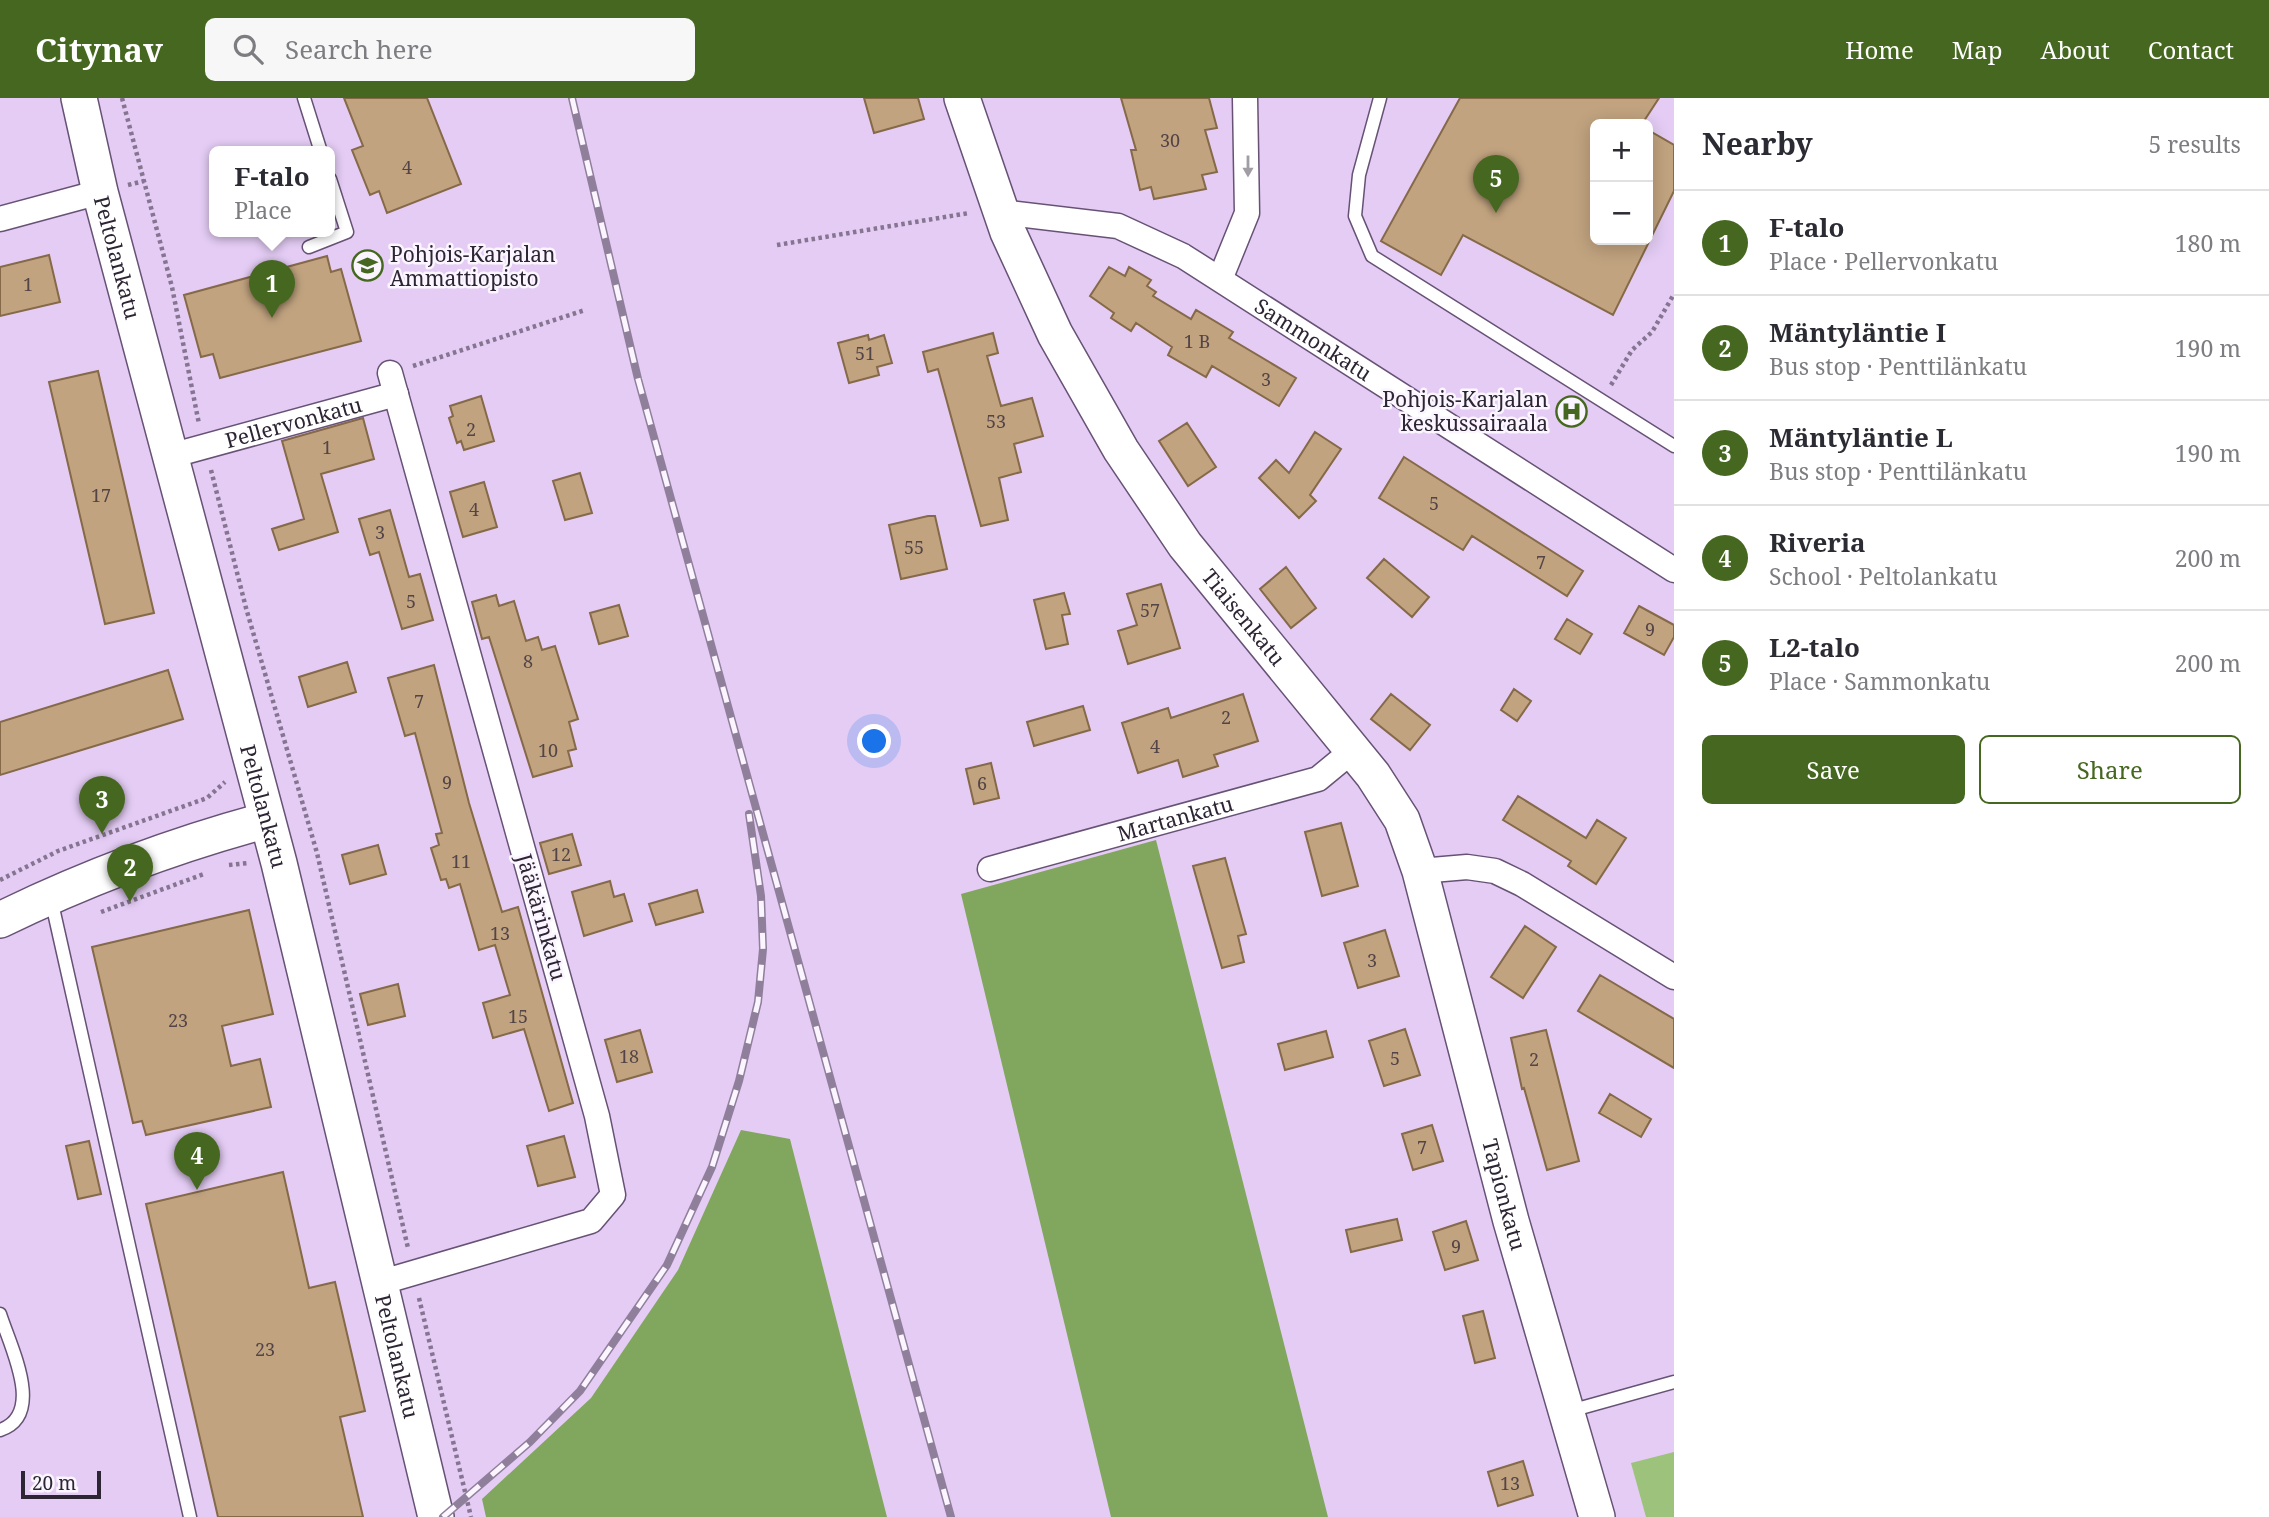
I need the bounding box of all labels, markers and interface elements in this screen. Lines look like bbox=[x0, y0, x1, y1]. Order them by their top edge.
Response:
search box bbox=[205, 18, 695, 81]
text: Citynav bbox=[35, 27, 163, 72]
icon: search bbox=[229, 30, 267, 68]
text: Search here bbox=[285, 31, 433, 67]
text: Home bbox=[1845, 33, 1914, 66]
text: Map bbox=[1952, 33, 2003, 66]
text: About bbox=[2041, 33, 2110, 66]
text: Contact bbox=[2148, 33, 2234, 66]
map controls bbox=[1590, 119, 1653, 245]
button: + bbox=[1590, 119, 1653, 182]
text: Nearby bbox=[1702, 123, 1813, 164]
house number: 30 bbox=[1160, 128, 1180, 152]
text: 5 results bbox=[2148, 128, 2241, 160]
popup bbox=[209, 146, 335, 237]
house number: 4 bbox=[402, 155, 412, 179]
one-way arrow bbox=[1242, 155, 1254, 177]
pin: 5 bbox=[1473, 155, 1519, 213]
text: F-talo bbox=[234, 158, 310, 194]
button: − bbox=[1590, 182, 1653, 245]
street label: Peltolankatu bbox=[88, 193, 147, 322]
text: Place bbox=[234, 194, 292, 226]
text: F-talo bbox=[1769, 209, 1844, 245]
text: 1 bbox=[1719, 227, 1732, 259]
text: 180 m bbox=[2175, 227, 2241, 259]
place label: Pohjois-Karjalan Ammattiopisto bbox=[390, 240, 556, 292]
text: Place · Pellervonkatu bbox=[1769, 245, 1998, 277]
school or university icon: Pohjois-Karjalan Ammattiopisto bbox=[350, 249, 384, 283]
pin: 1 bbox=[249, 260, 295, 318]
house number: 1 bbox=[23, 272, 33, 296]
street label: Sammonkatu bbox=[1249, 292, 1377, 387]
text: Mäntyläntie I bbox=[1769, 314, 1946, 350]
house number: 1 B bbox=[1184, 329, 1210, 353]
text: 2 bbox=[1719, 332, 1732, 364]
text: 190 m bbox=[2175, 332, 2241, 364]
house number: 51 bbox=[855, 341, 875, 365]
text: Bus stop · Penttilänkatu bbox=[1769, 350, 2027, 382]
house number: 3 bbox=[1261, 367, 1271, 391]
place label: Pohjois-Karjalan keskussairaala bbox=[1382, 385, 1548, 437]
street label: Pellervonkatu bbox=[222, 390, 365, 454]
hospital icon: Pohjois-Karjalan keskussairaala bbox=[1554, 394, 1588, 428]
house number: 53 bbox=[986, 409, 1006, 433]
house number: 2 bbox=[466, 417, 476, 441]
text: Mäntyläntie L bbox=[1769, 419, 1953, 455]
house number: 1 bbox=[322, 435, 332, 459]
text: 3 bbox=[1719, 437, 1732, 469]
text: 190 m bbox=[2175, 437, 2241, 469]
text: Bus stop · Penttilänkatu bbox=[1769, 455, 2027, 487]
house number: 17 bbox=[91, 483, 111, 507]
house number: 5 bbox=[1429, 491, 1439, 515]
house number: 4 bbox=[469, 497, 479, 521]
house number: 3 bbox=[375, 520, 385, 544]
text: Riveria bbox=[1769, 524, 1866, 560]
house number: 55 bbox=[904, 535, 924, 559]
text: 4 bbox=[1719, 542, 1732, 574]
text: 200 m bbox=[2175, 542, 2241, 574]
house number: 7 bbox=[1536, 550, 1546, 574]
text: School · Peltolankatu bbox=[1769, 560, 1998, 592]
street label: Tiaisenkatu bbox=[1196, 563, 1292, 671]
house number: 5 bbox=[406, 589, 416, 613]
house number: 57 bbox=[1140, 598, 1160, 622]
house number: 9 bbox=[1645, 617, 1655, 641]
text: L2-talo bbox=[1769, 629, 1860, 665]
text: 5 bbox=[1719, 647, 1732, 679]
text: 200 m bbox=[2175, 647, 2241, 679]
house number: 8 bbox=[523, 649, 533, 673]
text: Place · Sammonkatu bbox=[1769, 665, 1990, 697]
house number: 7 bbox=[414, 689, 424, 713]
house number: 2 bbox=[1221, 705, 1231, 729]
your location bbox=[857, 724, 891, 758]
house number: 4 bbox=[1150, 734, 1160, 758]
button: Save bbox=[1702, 735, 1965, 804]
button: Share bbox=[1979, 735, 2241, 804]
house number: 10 bbox=[538, 738, 558, 762]
street label: Peltolankatu bbox=[234, 741, 294, 871]
house number: 9 bbox=[442, 770, 452, 794]
house number: 6 bbox=[977, 771, 987, 795]
pin: 3 bbox=[79, 776, 125, 834]
street label: Martankatu bbox=[1114, 789, 1236, 847]
house number: 12 bbox=[551, 842, 571, 866]
pin: 2 bbox=[107, 844, 153, 902]
house number: 11 bbox=[451, 849, 471, 873]
street label: Jääkärinkatu bbox=[510, 850, 573, 983]
house number: 13 bbox=[490, 921, 510, 945]
house number: 3 bbox=[1367, 948, 1377, 972]
house number: 15 bbox=[508, 1004, 528, 1028]
house number: 23 bbox=[168, 1008, 188, 1032]
house number: 18 bbox=[619, 1044, 639, 1068]
house number: 5 bbox=[1390, 1046, 1400, 1070]
house number: 2 bbox=[1529, 1047, 1539, 1071]
pin: 4 bbox=[174, 1132, 220, 1190]
house number: 7 bbox=[1417, 1135, 1427, 1159]
street label: Tapionkatu bbox=[1476, 1136, 1533, 1254]
house number: 9 bbox=[1451, 1234, 1461, 1258]
street label: Peltolankatu bbox=[369, 1291, 426, 1421]
house number: 23 bbox=[255, 1337, 275, 1361]
scale bar bbox=[21, 1468, 102, 1500]
text: 20 m bbox=[32, 1470, 76, 1496]
house number: 13 bbox=[1500, 1471, 1520, 1495]

